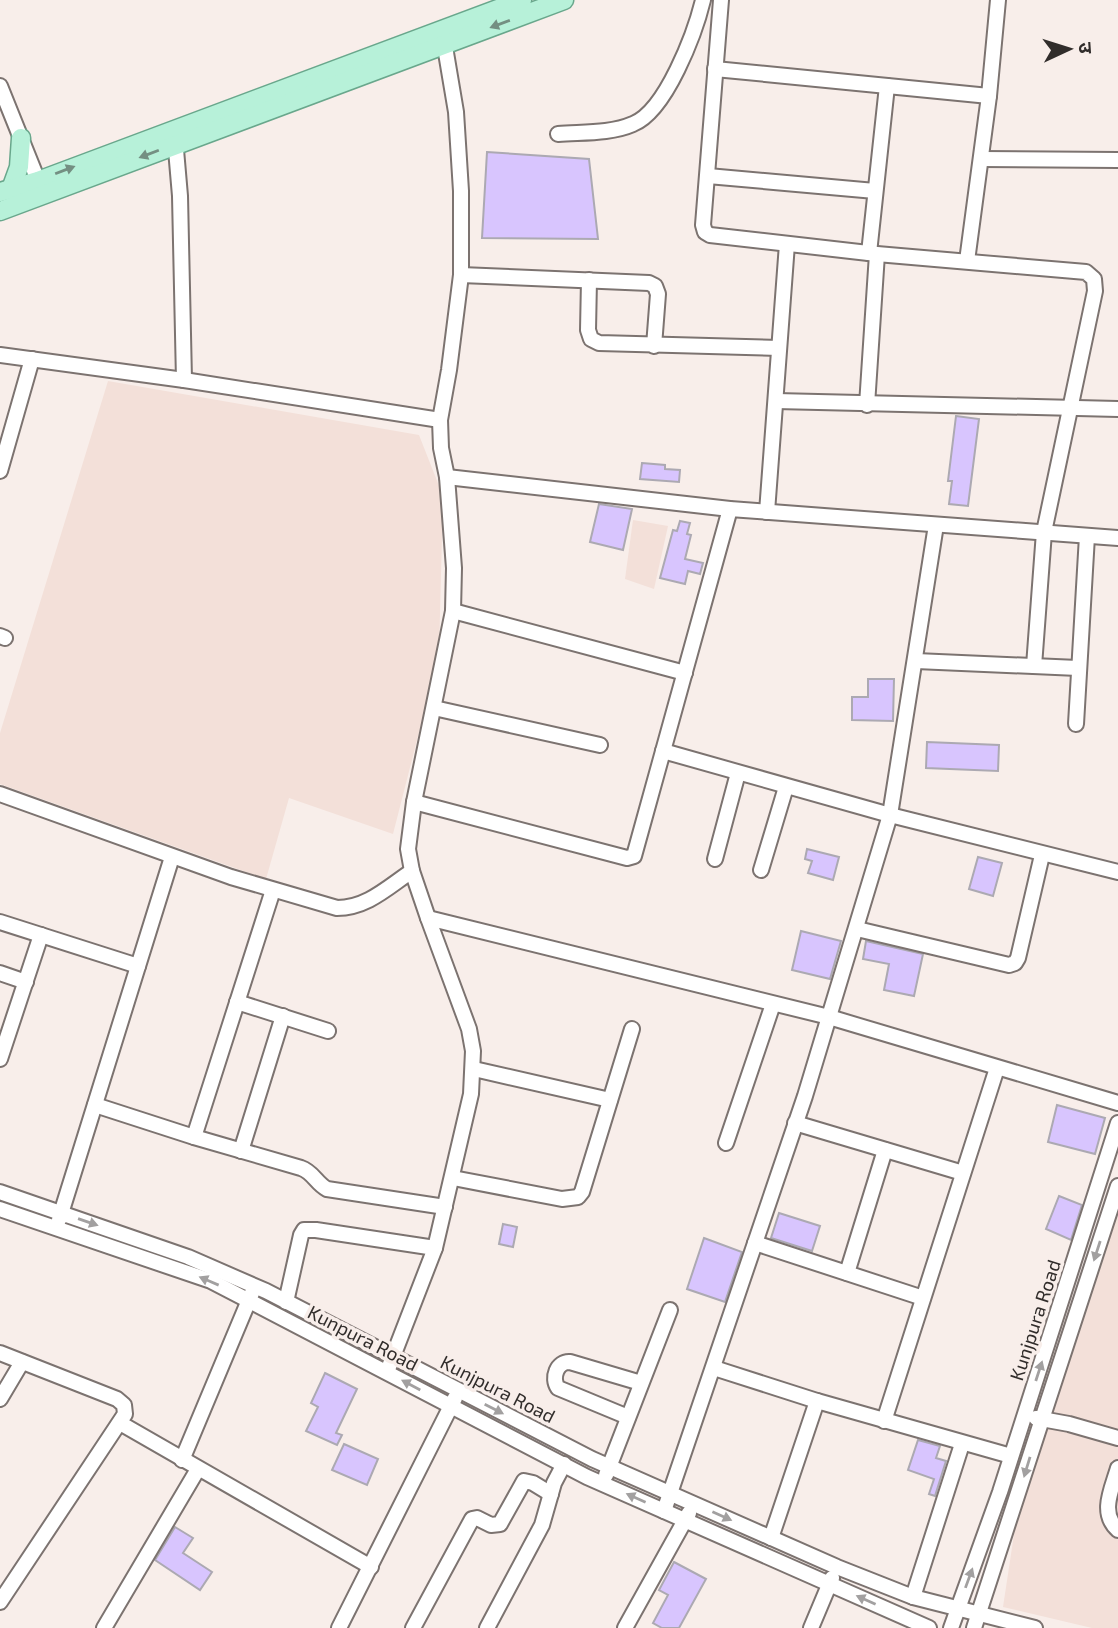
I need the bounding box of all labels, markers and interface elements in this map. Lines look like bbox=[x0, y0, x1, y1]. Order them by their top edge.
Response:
north arrow bbox=[1034, 14, 1104, 84]
one-way arrow bbox=[489, 18, 510, 29]
text: उ bbox=[1075, 41, 1098, 55]
one-way arrow bbox=[138, 148, 159, 159]
one-way arrow bbox=[54, 165, 75, 176]
one-way arrow bbox=[77, 1217, 98, 1228]
one-way arrow bbox=[1092, 1240, 1102, 1261]
street label: Kunjpura Road bbox=[1004, 1257, 1065, 1383]
one-way arrow bbox=[198, 1275, 219, 1286]
street label: Kunpura Road bbox=[304, 1300, 422, 1375]
street label: Kunjpura Road bbox=[437, 1350, 559, 1427]
one-way arrow bbox=[1034, 1360, 1045, 1381]
one-way arrow bbox=[401, 1379, 421, 1391]
one-way arrow bbox=[484, 1403, 504, 1414]
one-way arrow bbox=[1022, 1457, 1032, 1478]
one-way arrow bbox=[626, 1492, 646, 1504]
one-way arrow bbox=[712, 1510, 732, 1522]
one-way arrow bbox=[964, 1568, 975, 1589]
one-way arrow bbox=[856, 1594, 877, 1605]

